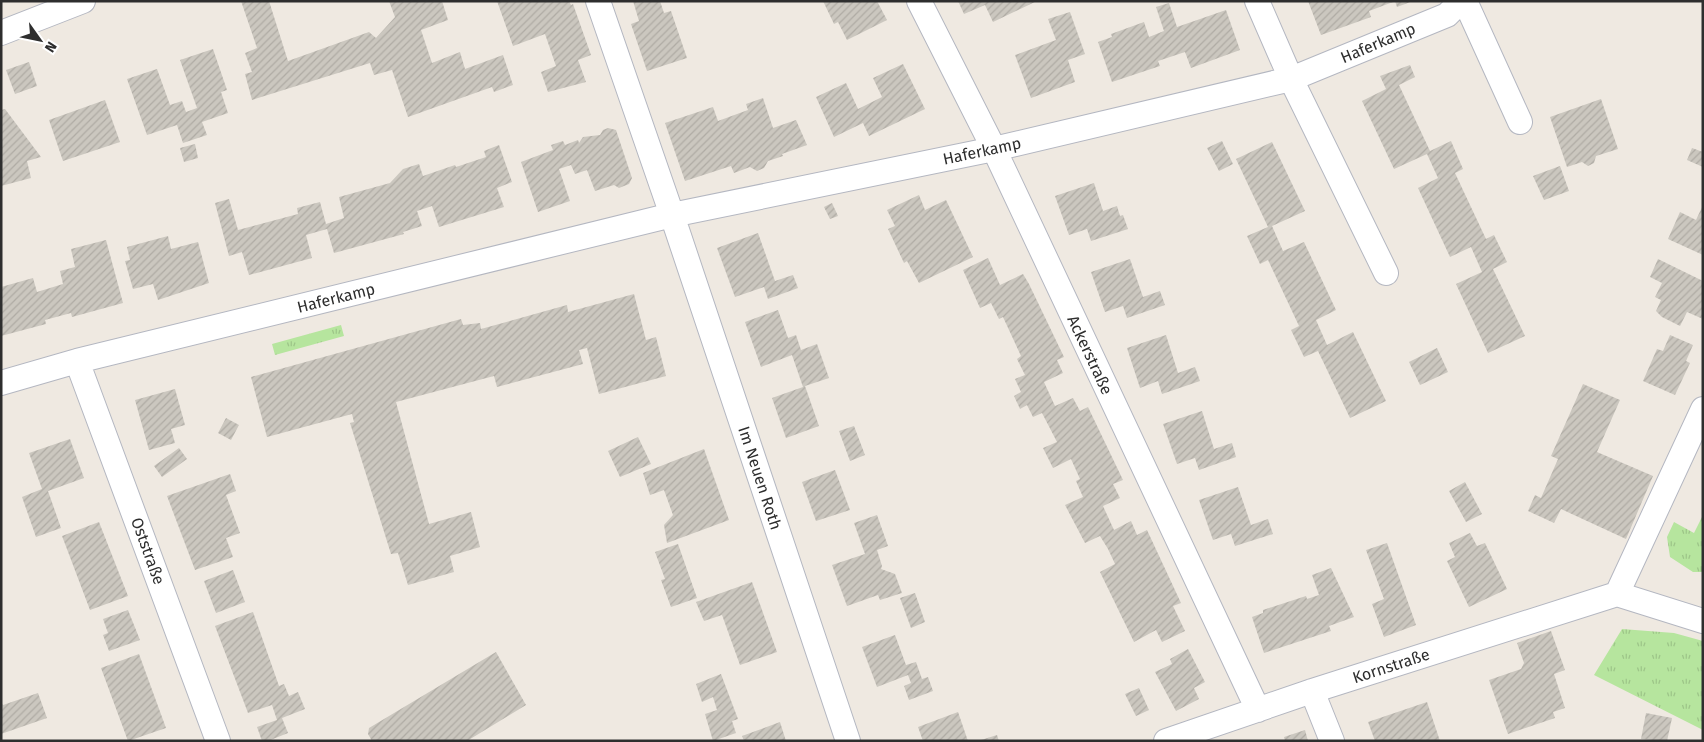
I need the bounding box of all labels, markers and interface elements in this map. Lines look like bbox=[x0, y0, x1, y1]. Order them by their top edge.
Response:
north arrow bbox=[15, 15, 65, 65]
street label: Haferkamp bbox=[1338, 19, 1418, 67]
text: N bbox=[41, 38, 60, 55]
street label: Haferkamp bbox=[941, 133, 1023, 169]
street label: Haferkamp bbox=[295, 279, 377, 317]
street label: Ackerstraße bbox=[1063, 312, 1117, 398]
street label: Im Neuen Roth bbox=[734, 424, 786, 532]
street label: Oststraße bbox=[127, 515, 169, 587]
street label: Kornstraße bbox=[1350, 645, 1432, 687]

